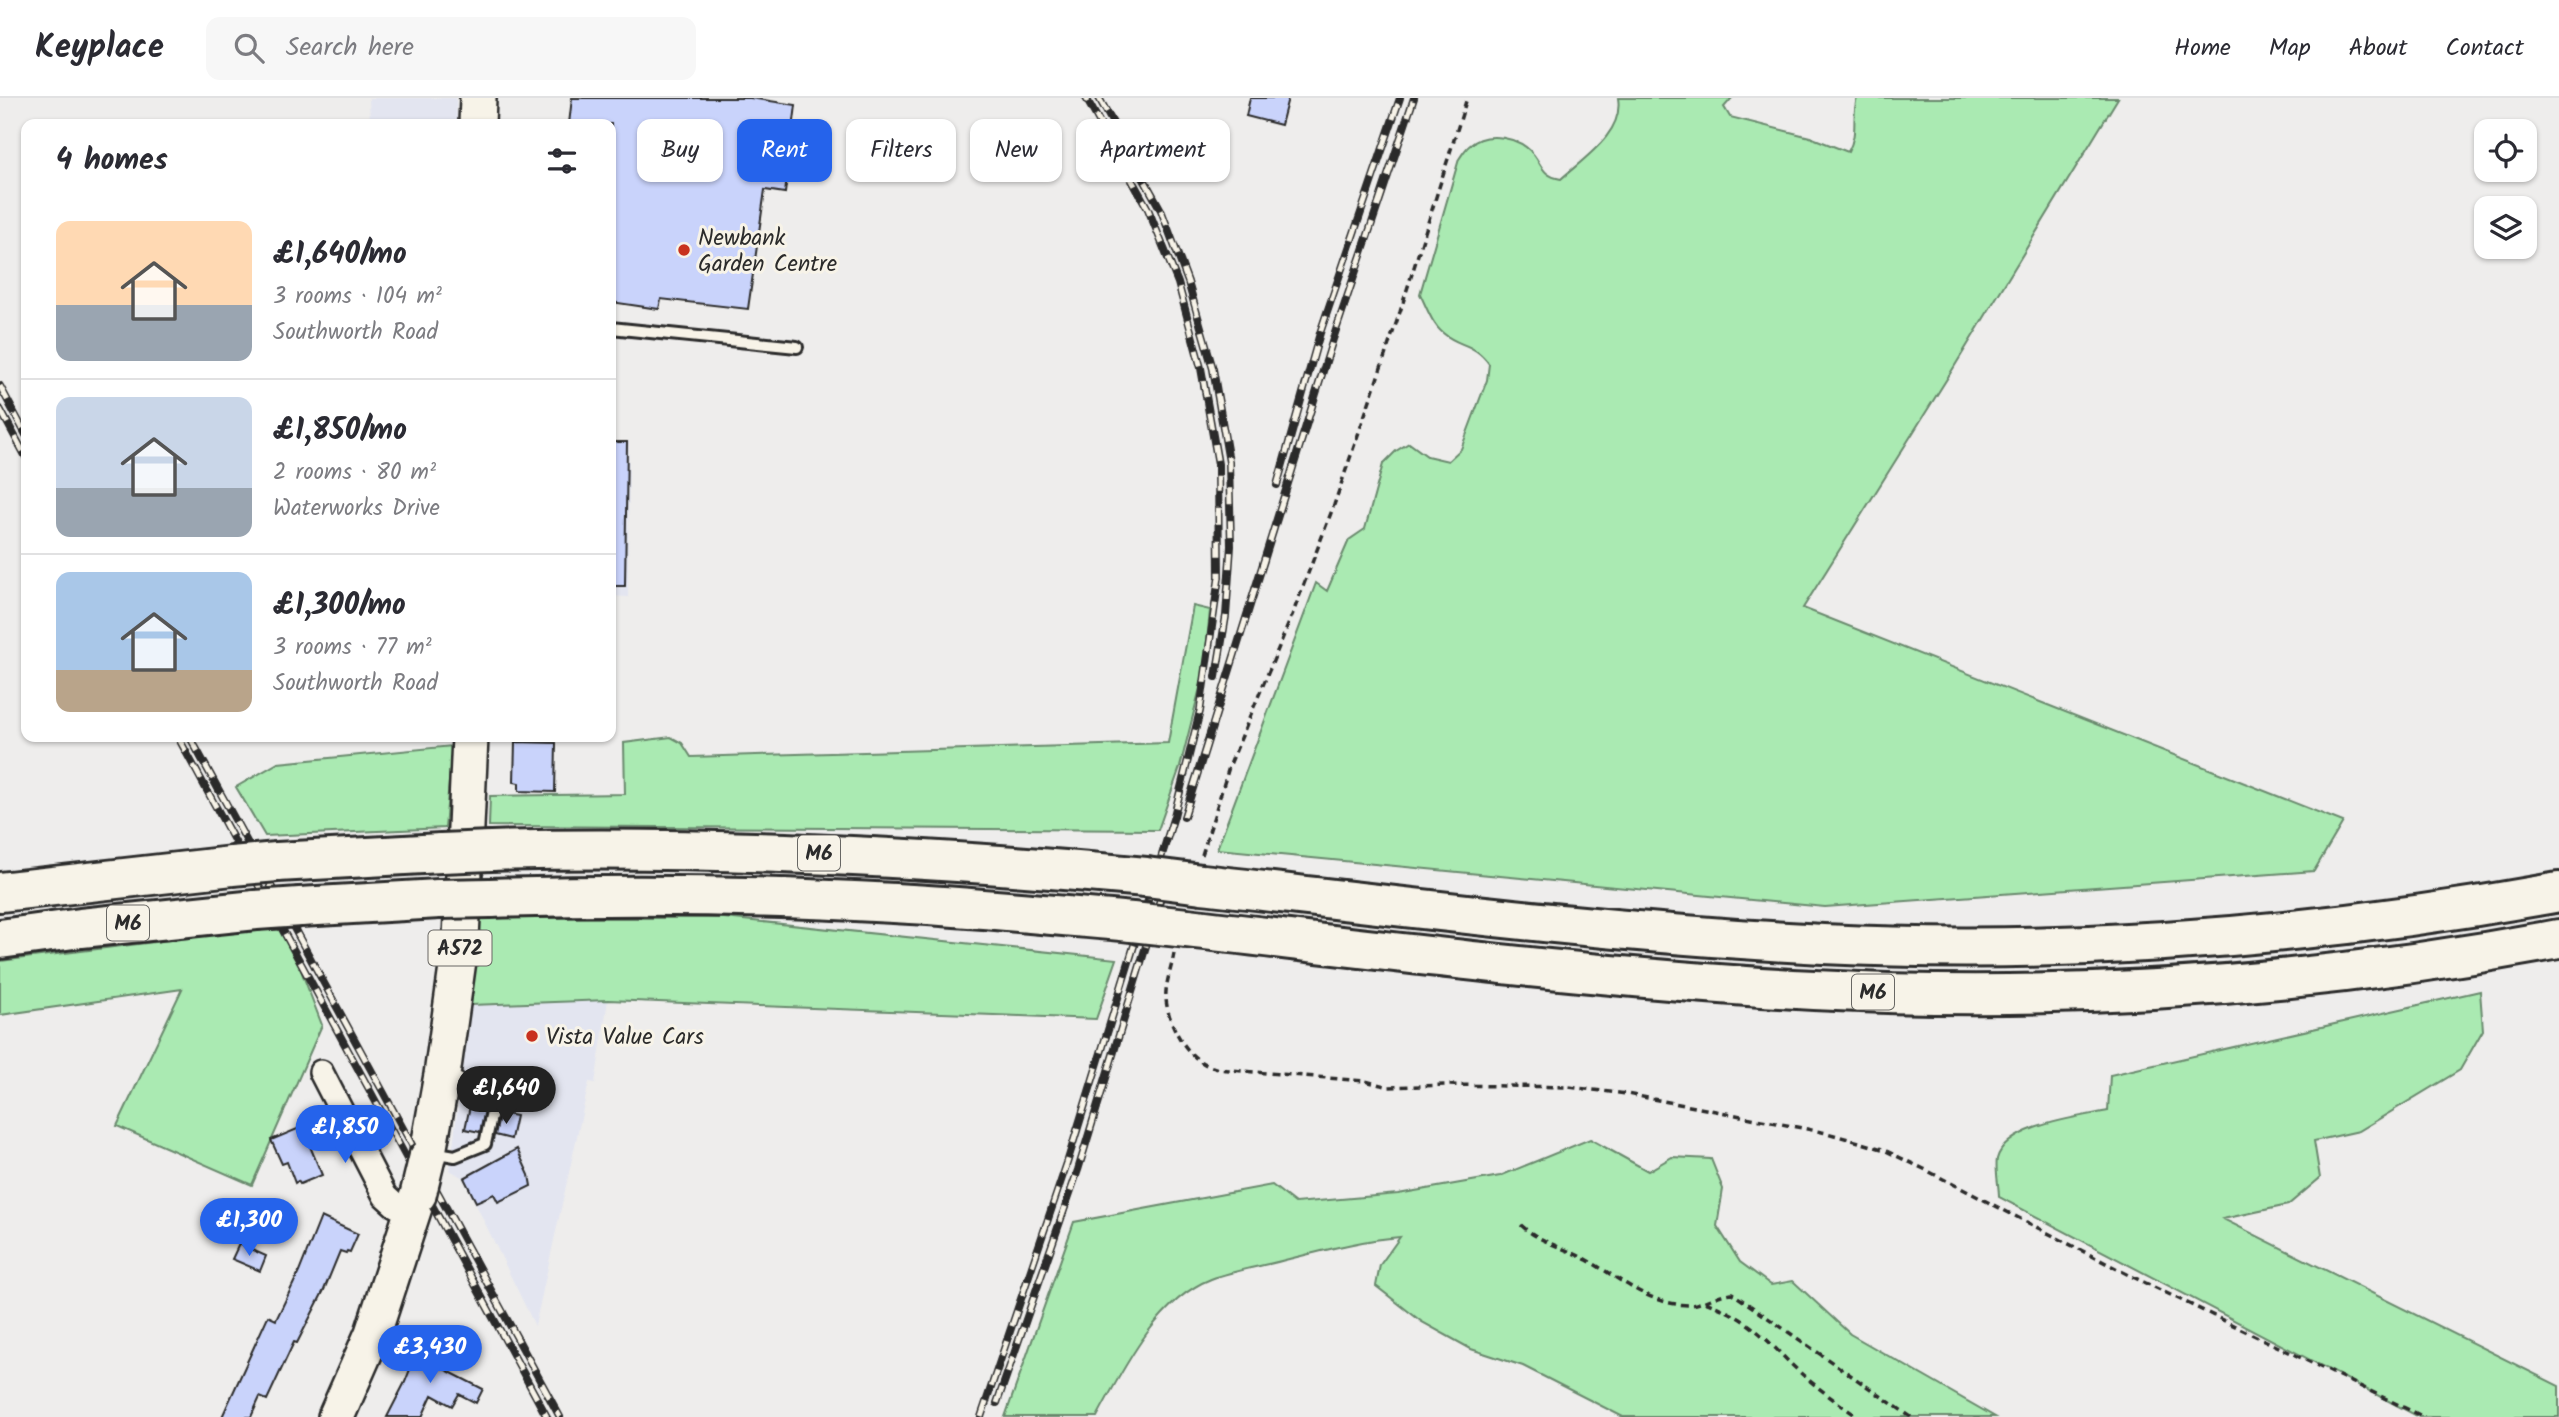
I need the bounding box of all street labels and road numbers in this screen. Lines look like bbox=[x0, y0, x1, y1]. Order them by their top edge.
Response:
road number: M6 bbox=[798, 836, 840, 870]
road number: M6 bbox=[107, 906, 149, 940]
road number: A572 bbox=[428, 930, 491, 966]
road number: M6 bbox=[1852, 974, 1894, 1010]

